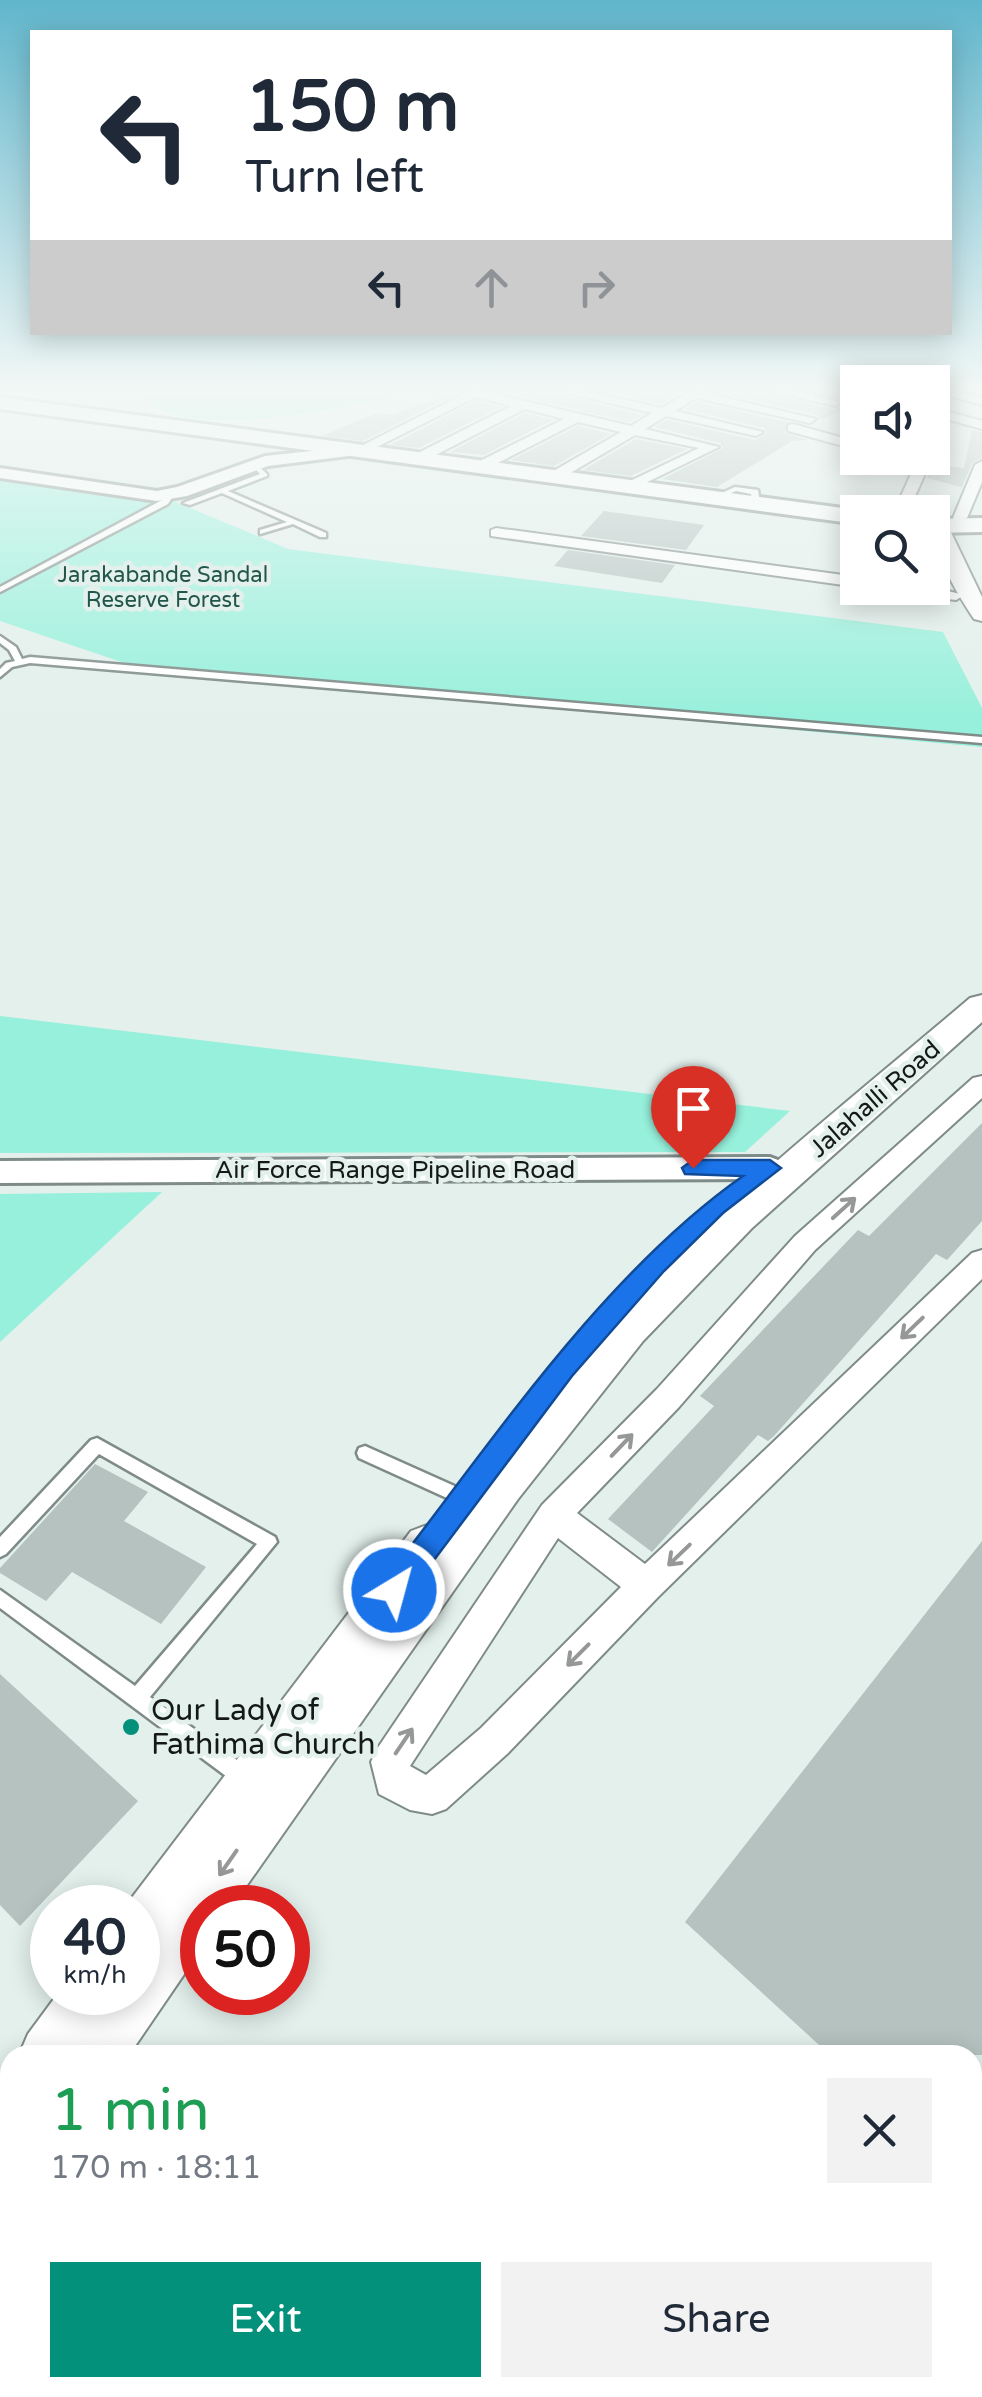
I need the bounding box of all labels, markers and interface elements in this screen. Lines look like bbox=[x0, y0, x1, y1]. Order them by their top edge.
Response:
text: 150 m bbox=[245, 66, 459, 150]
icon: left bbox=[80, 70, 210, 200]
text: Turn left bbox=[245, 151, 424, 205]
icon: left bbox=[359, 260, 414, 315]
icon: ahead bbox=[464, 260, 519, 315]
icon: right bbox=[569, 260, 624, 315]
map controls bbox=[840, 365, 950, 605]
button: sound bbox=[840, 365, 950, 475]
button: search bbox=[840, 495, 950, 605]
park label: Jarakabande Sandal Reserve Forest bbox=[58, 562, 268, 613]
street label: Jalahalli Road bbox=[804, 1034, 946, 1164]
pin bbox=[651, 1066, 736, 1169]
icon: arrive bbox=[666, 1081, 721, 1136]
street label: Air Force Range Pipeline Road bbox=[215, 1155, 575, 1185]
one-way arrow bbox=[831, 1197, 856, 1220]
one-way arrow bbox=[900, 1316, 925, 1340]
one-way arrow bbox=[609, 1433, 633, 1457]
position arrow bbox=[342, 1538, 446, 1642]
one-way arrow bbox=[667, 1542, 691, 1566]
one-way arrow bbox=[566, 1643, 590, 1667]
place label: Our Lady of Fathima Church bbox=[151, 1692, 375, 1763]
marker: Our Lady of Fathima Church bbox=[120, 1716, 142, 1738]
one-way arrow bbox=[393, 1727, 414, 1755]
one-way arrow bbox=[218, 1849, 239, 1876]
speed limit sign: 50 bbox=[180, 1885, 310, 2015]
text: 40 bbox=[64, 1908, 126, 1968]
text: km/h bbox=[64, 1960, 126, 1990]
text: 1 min bbox=[50, 2075, 210, 2147]
button: close bbox=[827, 2078, 932, 2183]
text: 170 m · 18:11 bbox=[50, 2149, 262, 2187]
button: Exit bbox=[50, 2262, 481, 2377]
button: Share bbox=[501, 2262, 932, 2377]

